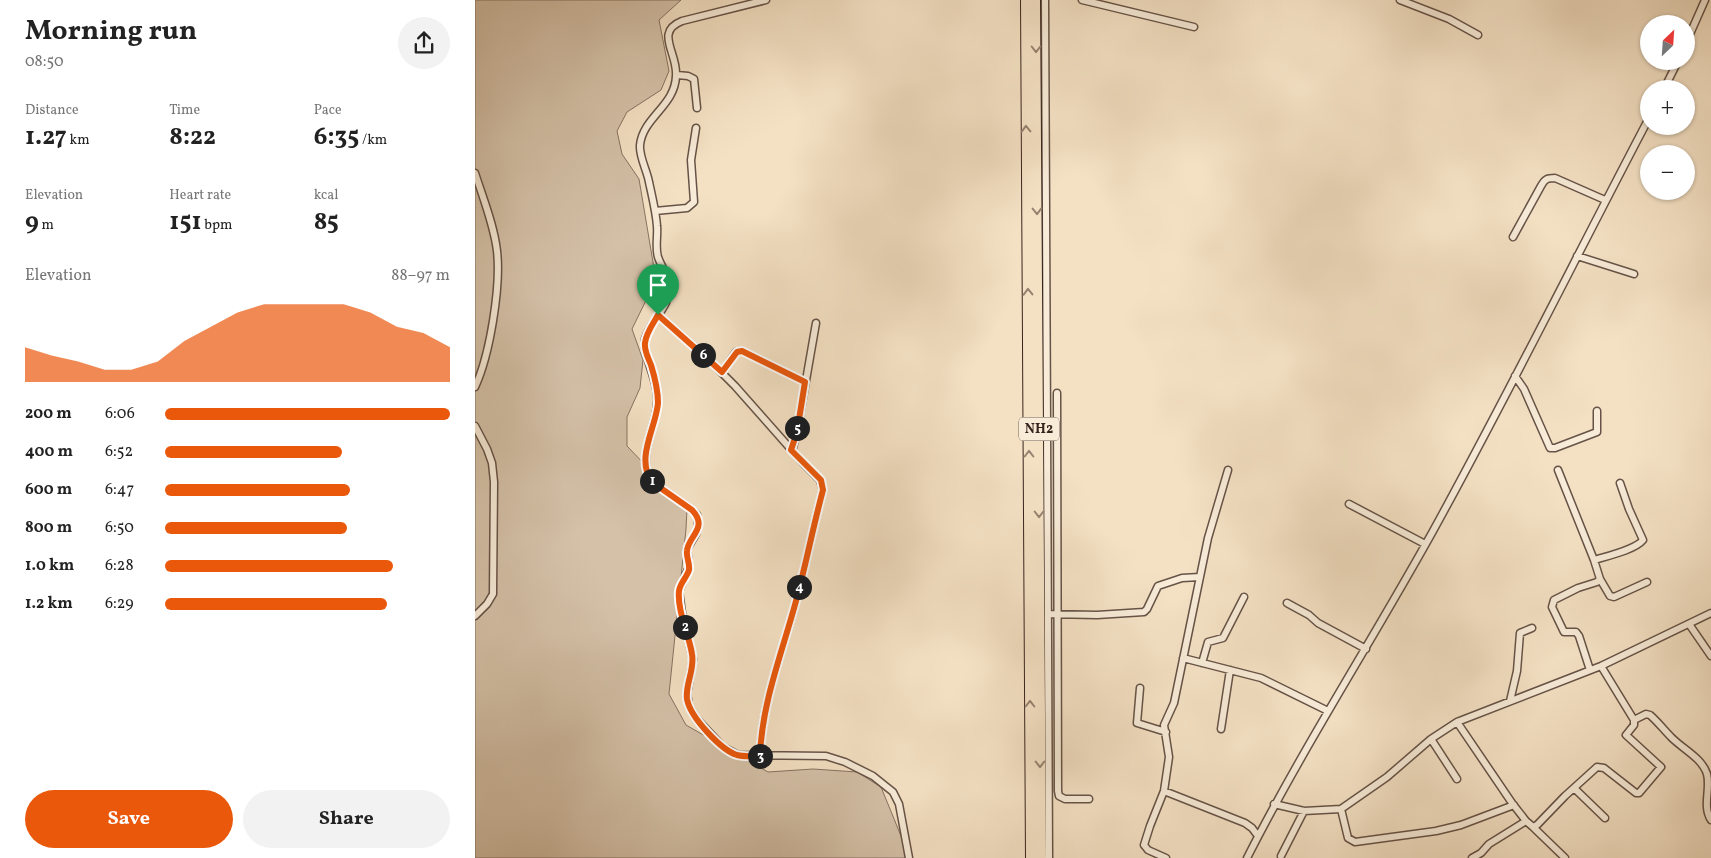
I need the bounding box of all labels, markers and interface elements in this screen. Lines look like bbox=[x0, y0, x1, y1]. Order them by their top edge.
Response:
text: Morning run bbox=[25, 12, 197, 51]
north arrow bbox=[1640, 15, 1695, 70]
map controls bbox=[1640, 15, 1695, 200]
button: share bbox=[398, 17, 450, 69]
one-way arrow bbox=[1031, 45, 1041, 53]
text: 08:50 bbox=[25, 51, 64, 73]
button: + bbox=[1640, 80, 1695, 135]
text: Distance bbox=[25, 101, 79, 120]
text: Time bbox=[169, 101, 200, 120]
text: Pace bbox=[314, 101, 342, 120]
text: 1.27 bbox=[25, 120, 67, 155]
text: 8:22 bbox=[169, 120, 216, 155]
text: 6:35 bbox=[314, 120, 359, 155]
one-way arrow bbox=[1021, 125, 1031, 133]
text: km bbox=[67, 131, 90, 150]
text: /km bbox=[359, 131, 387, 150]
button: − bbox=[1640, 145, 1695, 200]
text: Elevation bbox=[25, 186, 83, 205]
text: Heart rate bbox=[169, 186, 231, 205]
text: kcal bbox=[314, 186, 339, 205]
text: 9 bbox=[25, 205, 39, 240]
text: 151 bbox=[169, 205, 201, 240]
text: 85 bbox=[314, 205, 339, 240]
one-way arrow bbox=[1032, 208, 1042, 215]
text: m bbox=[39, 216, 54, 235]
text: bpm bbox=[201, 216, 232, 235]
pin bbox=[637, 264, 679, 315]
text: Elevation bbox=[25, 265, 92, 287]
text: 88–97 m bbox=[391, 265, 450, 287]
icon: arrive bbox=[644, 271, 672, 299]
one-way arrow bbox=[1023, 288, 1033, 296]
pin: 6 bbox=[691, 342, 715, 368]
text: 6 bbox=[700, 346, 707, 365]
text: 200 m bbox=[25, 403, 72, 425]
text: 6:06 bbox=[105, 403, 135, 425]
pin: 5 bbox=[785, 416, 809, 440]
road number: NH2 bbox=[1019, 418, 1059, 440]
text: 5 bbox=[794, 419, 801, 438]
text: 400 m bbox=[25, 441, 73, 463]
text: 6:52 bbox=[105, 441, 133, 463]
one-way arrow bbox=[1024, 450, 1034, 458]
pin: 1 bbox=[639, 468, 665, 494]
text: 1 bbox=[650, 472, 655, 491]
text: 600 m bbox=[25, 479, 72, 501]
text: 6:47 bbox=[105, 479, 134, 501]
one-way arrow bbox=[1034, 510, 1044, 518]
text: 800 m bbox=[25, 517, 72, 539]
text: 6:50 bbox=[105, 517, 134, 539]
text: 1.0 km bbox=[25, 555, 74, 577]
text: 6:28 bbox=[105, 555, 134, 577]
pin: 4 bbox=[787, 574, 811, 600]
text: 4 bbox=[795, 578, 804, 597]
text: 1.2 km bbox=[25, 593, 73, 615]
text: 6:29 bbox=[105, 593, 134, 615]
pin: 2 bbox=[673, 614, 697, 640]
text: 2 bbox=[682, 618, 689, 637]
one-way arrow bbox=[1025, 700, 1035, 708]
pin: 3 bbox=[747, 744, 773, 768]
text: 3 bbox=[757, 747, 764, 766]
one-way arrow bbox=[1035, 760, 1045, 768]
button: Save bbox=[25, 790, 233, 848]
button: Share bbox=[243, 790, 450, 848]

